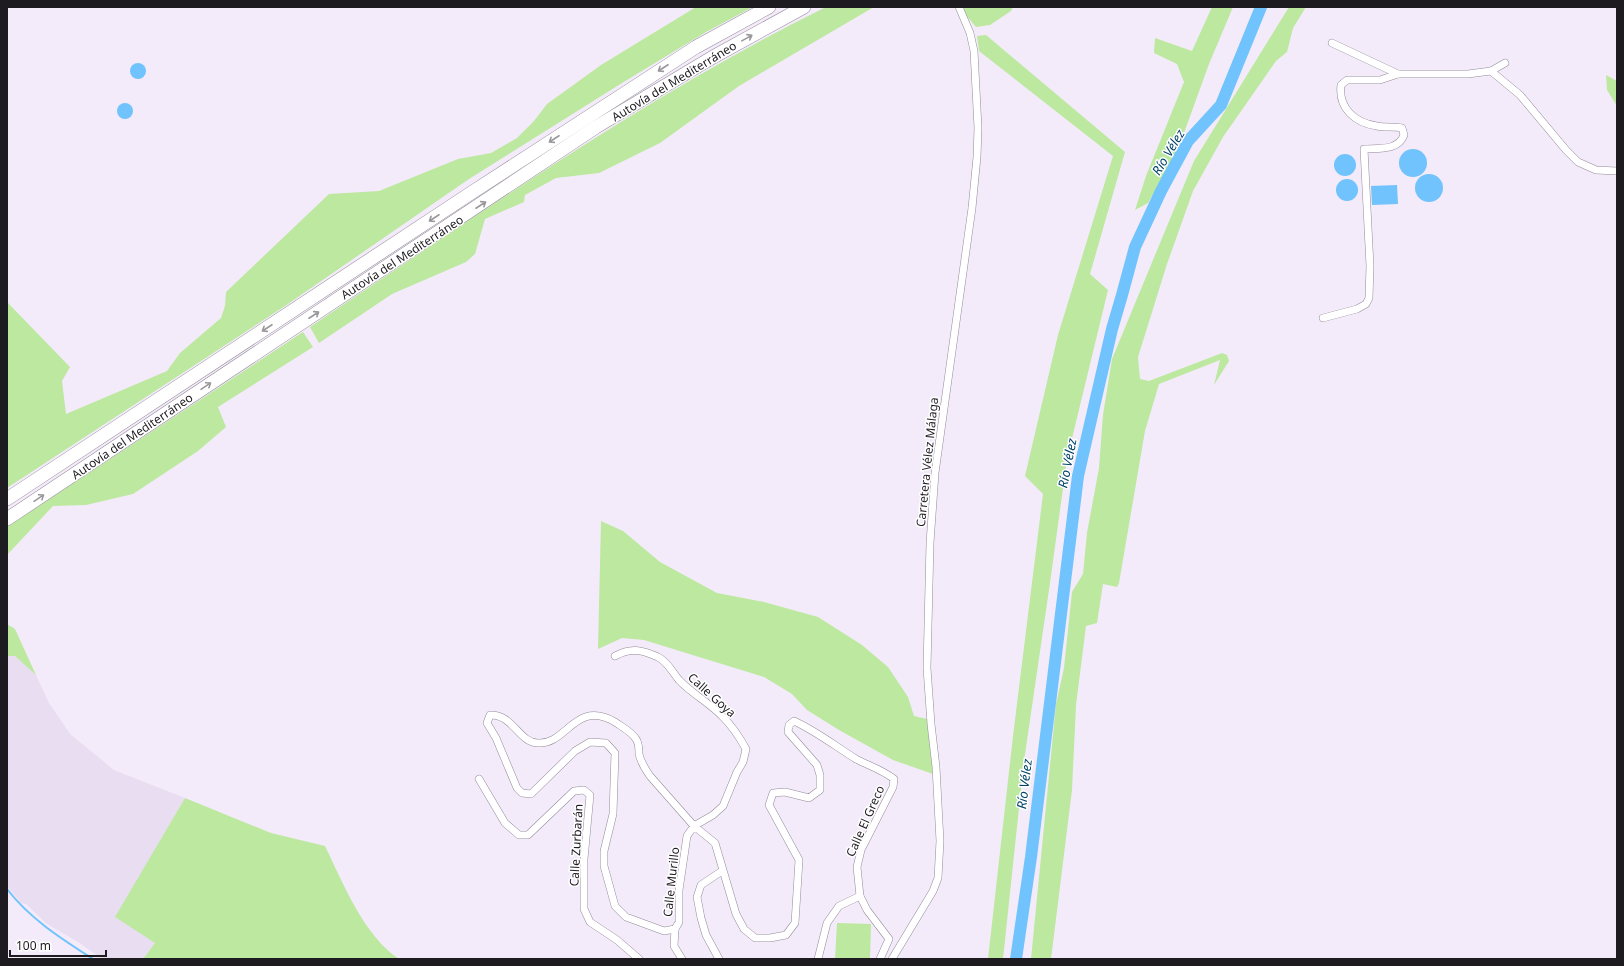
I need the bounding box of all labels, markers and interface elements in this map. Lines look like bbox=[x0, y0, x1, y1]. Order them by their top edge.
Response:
one-way arrow bbox=[741, 34, 753, 41]
street label: Autovía del Mediterráneo bbox=[608, 37, 740, 125]
one-way arrow bbox=[658, 64, 669, 72]
water label: Río Vélez bbox=[1147, 126, 1189, 178]
one-way arrow bbox=[549, 135, 560, 143]
one-way arrow bbox=[475, 200, 487, 208]
street label: Autovía del Mediterráneo bbox=[337, 211, 467, 303]
one-way arrow bbox=[428, 213, 439, 222]
one-way arrow bbox=[308, 310, 320, 318]
one-way arrow bbox=[261, 324, 273, 332]
one-way arrow bbox=[200, 382, 212, 390]
street label: Autovía del Mediterráneo bbox=[68, 389, 196, 483]
street label: Carretera Vélez Málaga bbox=[912, 396, 942, 528]
water label: Río Vélez bbox=[1053, 436, 1081, 489]
one-way arrow bbox=[34, 493, 45, 502]
street label: Calle Goya bbox=[684, 669, 740, 721]
water label: Río Vélez bbox=[1012, 758, 1036, 810]
street label: Calle El Greco bbox=[842, 783, 888, 859]
street label: Calle Zurbarán bbox=[565, 803, 587, 887]
street label: Calle Murillo bbox=[659, 846, 683, 918]
scale bar bbox=[10, 932, 106, 958]
text: 100 m bbox=[16, 937, 51, 954]

